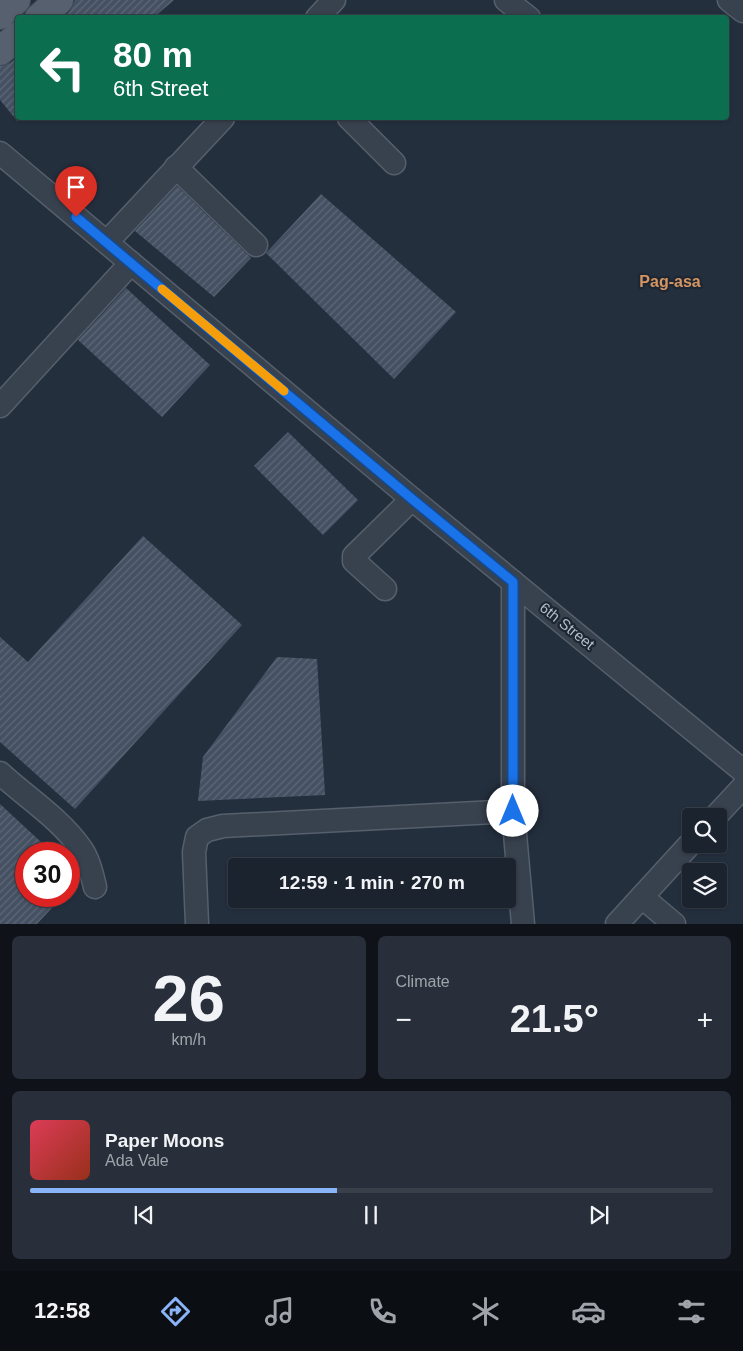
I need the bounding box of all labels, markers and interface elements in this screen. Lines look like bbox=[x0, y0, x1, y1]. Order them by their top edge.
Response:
icon: left bbox=[30, 35, 95, 100]
text: 80 m bbox=[113, 35, 193, 74]
text: 6th Street bbox=[113, 76, 208, 101]
pin bbox=[55, 166, 97, 217]
icon: arrive bbox=[62, 173, 90, 201]
district label: Pag-asa bbox=[639, 273, 701, 290]
street label: 6th Street bbox=[537, 599, 599, 653]
position arrow bbox=[486, 784, 538, 836]
map controls bbox=[682, 808, 727, 908]
button: search bbox=[682, 808, 727, 853]
speed limit sign: 30 bbox=[15, 842, 80, 907]
button: layers bbox=[682, 863, 727, 908]
text: 12:59 · 1 min · 270 m bbox=[279, 872, 465, 893]
text: 26 bbox=[153, 962, 225, 1035]
text: Climate bbox=[396, 973, 450, 990]
text: 21.5° bbox=[510, 998, 599, 1040]
text: − bbox=[396, 1004, 412, 1035]
text: + bbox=[697, 1004, 713, 1035]
text: km/h bbox=[171, 1031, 206, 1048]
text: Paper Moons bbox=[105, 1130, 224, 1151]
text: Ada Vale bbox=[105, 1152, 169, 1169]
icon: previous bbox=[130, 1201, 158, 1229]
icon: pause bbox=[357, 1201, 385, 1229]
icon: next bbox=[585, 1201, 613, 1229]
icon: directions bbox=[158, 1294, 193, 1329]
icon: music bbox=[262, 1294, 297, 1329]
icon: phone bbox=[365, 1294, 400, 1329]
icon: climate bbox=[468, 1294, 503, 1329]
icon: car bbox=[571, 1294, 606, 1329]
icon: filters bbox=[674, 1294, 709, 1329]
text: 12:58 bbox=[34, 1298, 90, 1323]

